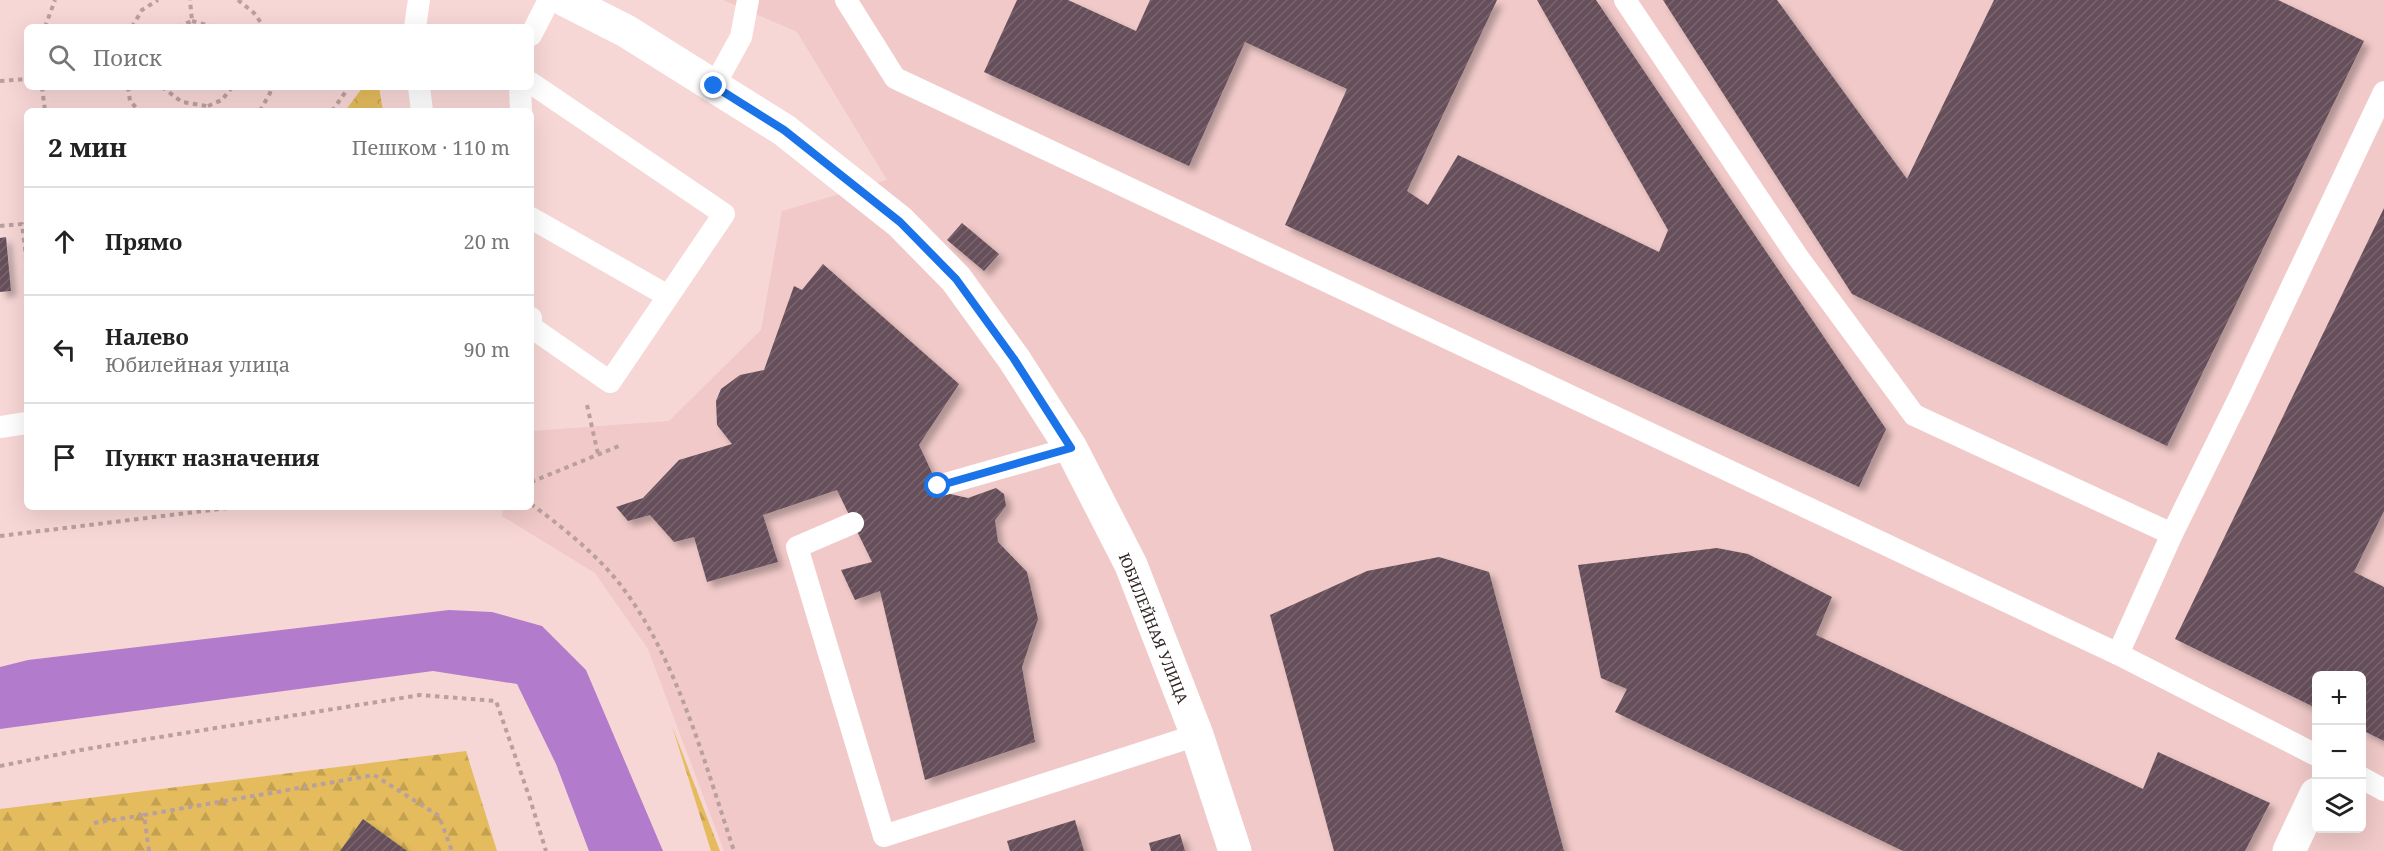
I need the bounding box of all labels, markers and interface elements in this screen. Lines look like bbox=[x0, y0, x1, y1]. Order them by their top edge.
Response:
search box bbox=[24, 24, 534, 90]
icon: search bbox=[45, 41, 78, 74]
text: Поиск bbox=[93, 42, 162, 72]
route end bbox=[700, 72, 726, 98]
text: 2 мин bbox=[48, 129, 127, 165]
text: Пешком · 110 m bbox=[352, 134, 510, 161]
icon: ahead bbox=[48, 225, 81, 258]
text: Прямо bbox=[105, 226, 182, 256]
text: 20 m bbox=[464, 228, 510, 255]
text: Налево bbox=[105, 321, 189, 351]
icon: left bbox=[48, 333, 81, 366]
text: 90 m bbox=[464, 336, 510, 363]
text: Юбилейная улица bbox=[105, 351, 290, 378]
icon: arrive bbox=[48, 441, 81, 474]
text: Пункт назначения bbox=[105, 442, 319, 472]
route start bbox=[924, 472, 950, 498]
street label: ЮБИЛЕЙНАЯ УЛИЦА bbox=[1115, 550, 1194, 707]
map controls bbox=[2312, 671, 2366, 833]
button: + bbox=[2312, 671, 2366, 725]
button: − bbox=[2312, 725, 2366, 779]
button: layers bbox=[2312, 779, 2366, 833]

